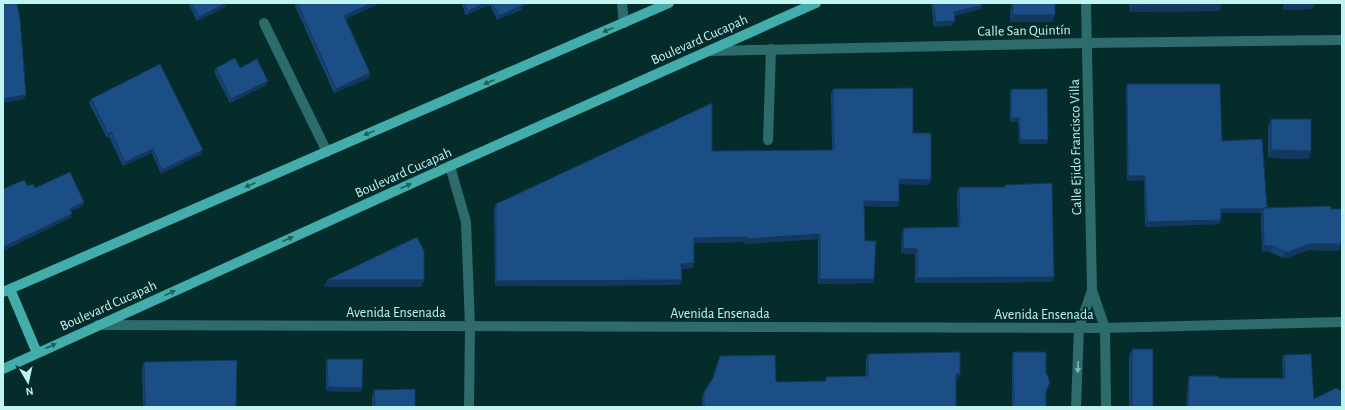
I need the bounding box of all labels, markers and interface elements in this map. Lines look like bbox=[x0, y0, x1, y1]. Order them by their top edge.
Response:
street label: Boulevard Cucapah bbox=[649, 12, 750, 68]
street label: Calle San Quintín bbox=[977, 23, 1071, 39]
one-way arrow bbox=[602, 27, 614, 33]
street label: Calle Ejido Francisco Villa bbox=[1068, 78, 1084, 215]
one-way arrow bbox=[483, 79, 494, 85]
one-way arrow bbox=[363, 131, 375, 137]
street label: Boulevard Cucapah bbox=[353, 145, 454, 201]
one-way arrow bbox=[245, 182, 256, 188]
one-way arrow bbox=[401, 183, 412, 189]
one-way arrow bbox=[282, 236, 294, 242]
street label: Boulevard Cucapah bbox=[58, 278, 159, 334]
one-way arrow bbox=[164, 290, 175, 296]
street label: Avenida Ensenada bbox=[346, 306, 446, 320]
street label: Avenida Ensenada bbox=[670, 307, 770, 321]
street label: Avenida Ensenada bbox=[994, 308, 1094, 322]
one-way arrow bbox=[45, 343, 57, 349]
one-way arrow bbox=[1074, 361, 1081, 373]
north arrow bbox=[8, 362, 48, 402]
text: N bbox=[25, 385, 34, 397]

